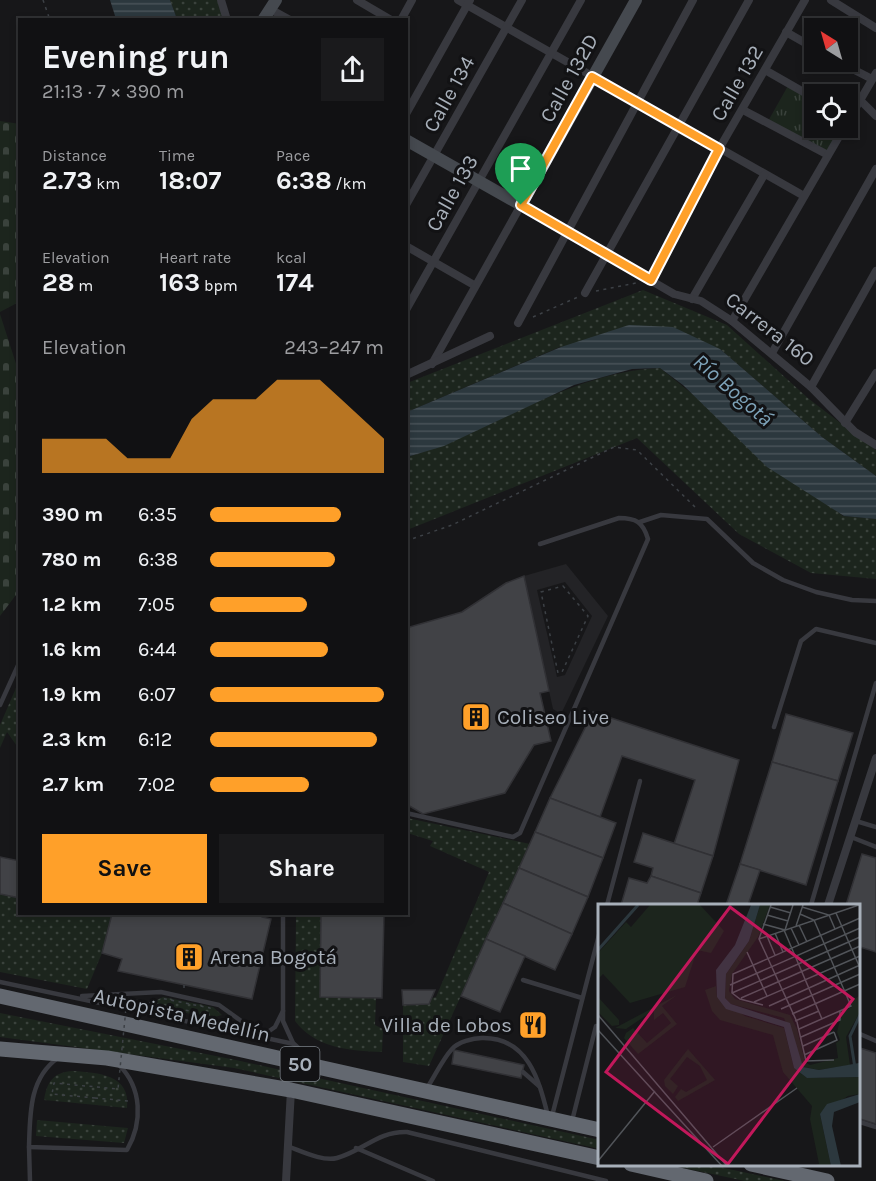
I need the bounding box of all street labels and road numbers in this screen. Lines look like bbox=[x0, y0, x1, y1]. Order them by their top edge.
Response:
street label: Calle 132D bbox=[535, 30, 603, 126]
street label: Calle 132 bbox=[706, 41, 768, 125]
street label: Calle 134 bbox=[418, 52, 480, 136]
street label: Calle 133 bbox=[421, 151, 483, 235]
street label: Carrera 160 bbox=[721, 287, 819, 371]
street label: Autopista Medellín bbox=[91, 983, 273, 1047]
road number: 50 bbox=[280, 1047, 320, 1081]

